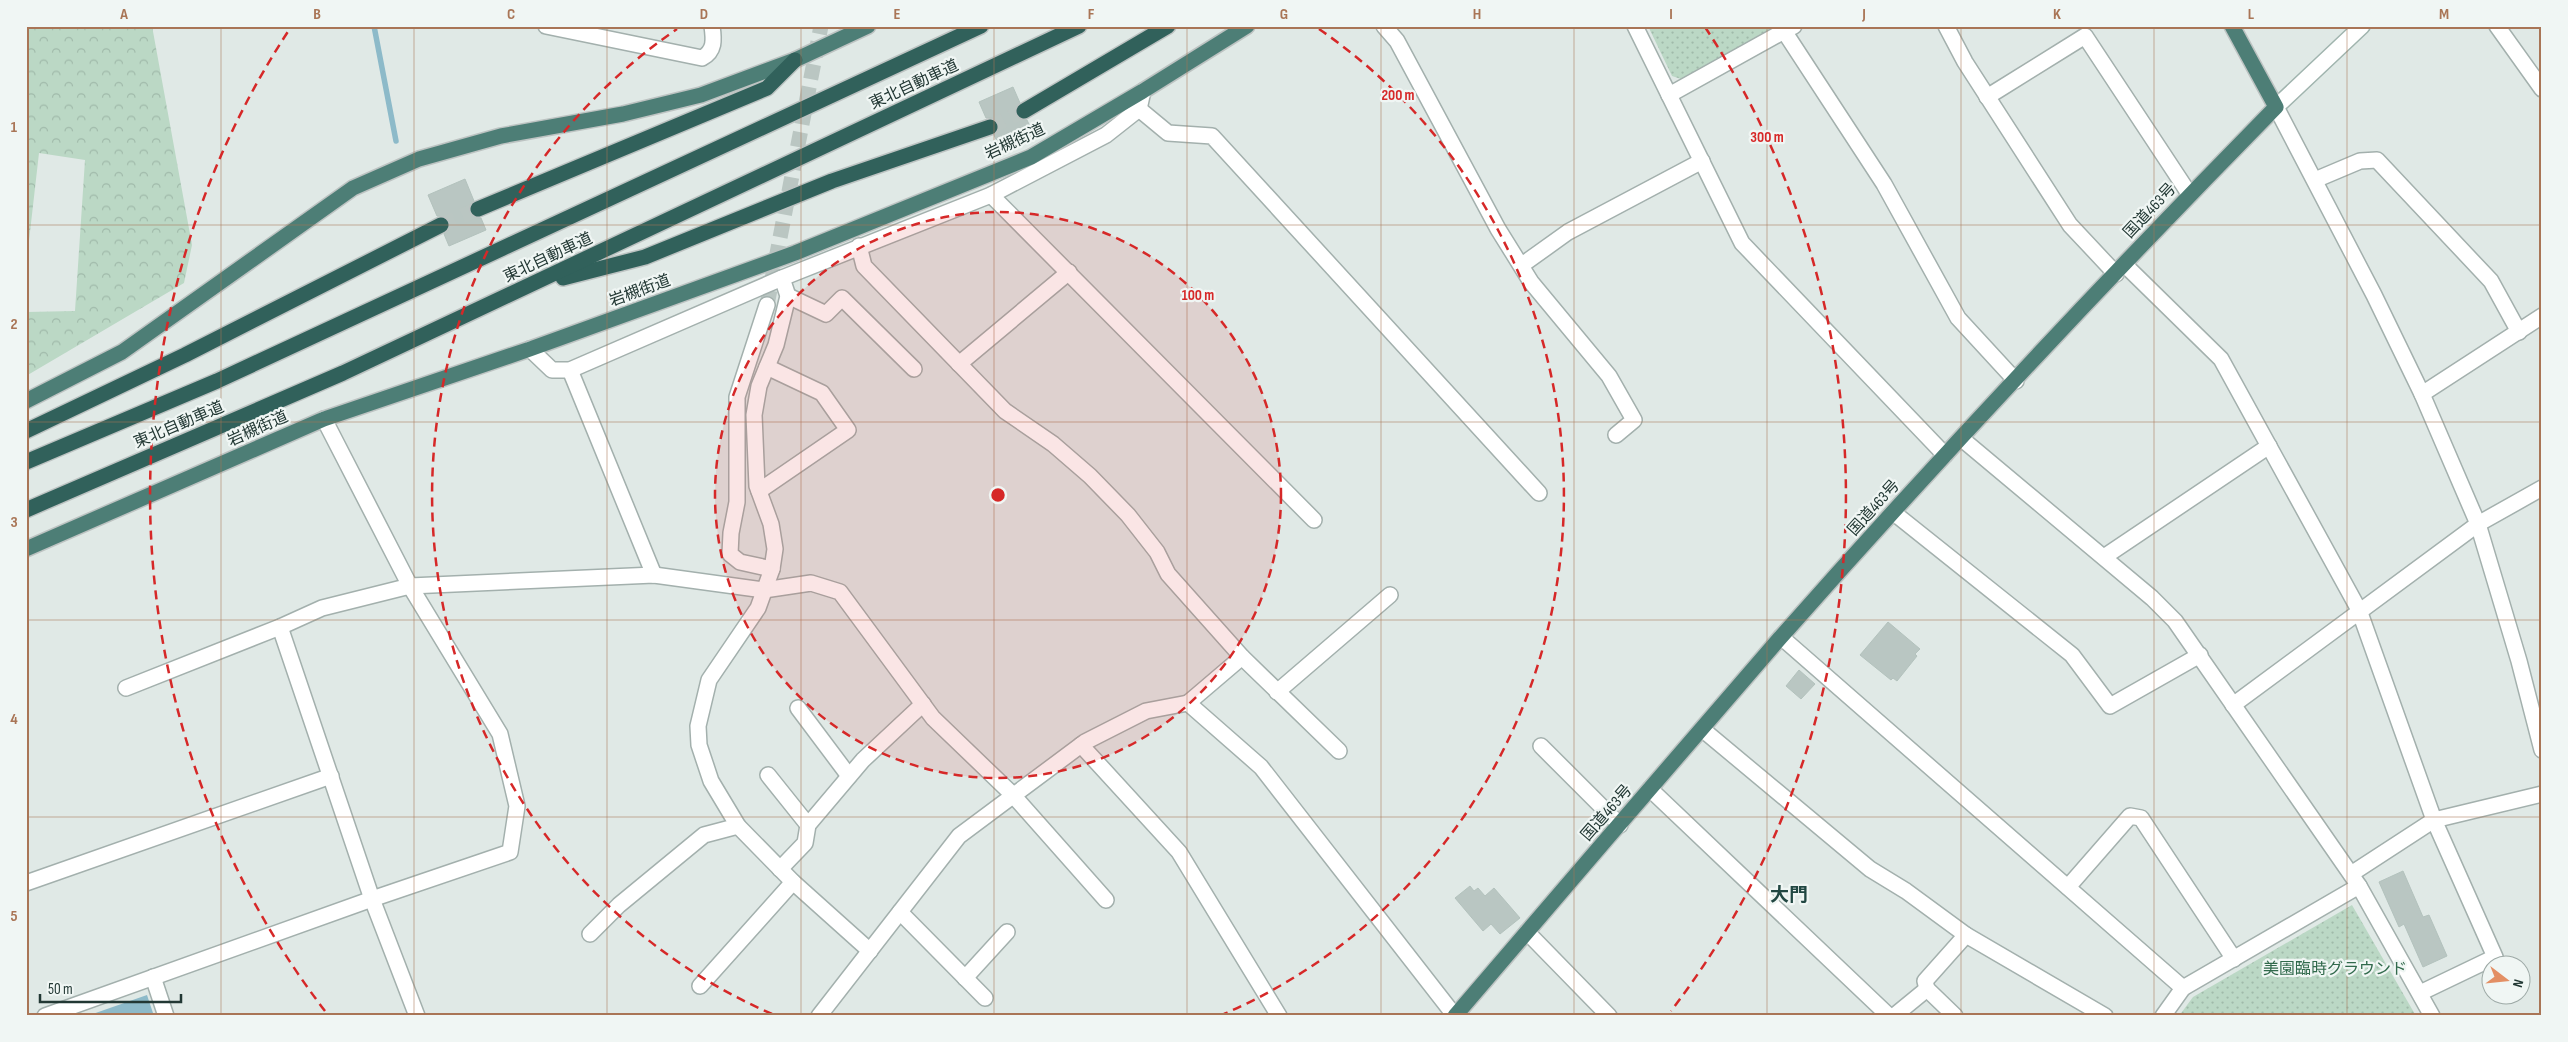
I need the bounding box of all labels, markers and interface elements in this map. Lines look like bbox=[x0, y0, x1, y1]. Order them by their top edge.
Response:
text: A bbox=[119, 5, 128, 24]
text: B bbox=[313, 5, 321, 24]
text: C bbox=[507, 5, 515, 24]
text: D bbox=[700, 5, 708, 24]
text: E bbox=[894, 5, 901, 24]
text: F bbox=[1088, 5, 1095, 24]
text: G bbox=[1280, 5, 1288, 24]
text: H bbox=[1473, 5, 1481, 24]
text: I bbox=[1669, 5, 1673, 24]
text: J bbox=[1861, 5, 1866, 24]
text: K bbox=[2053, 5, 2061, 24]
text: L bbox=[2248, 5, 2255, 24]
text: M bbox=[2439, 5, 2449, 24]
street label: 東北自動車道 bbox=[866, 56, 962, 114]
text: 200 m bbox=[1381, 86, 1415, 105]
text: 1 bbox=[11, 118, 18, 137]
street label: 岩槻街道 bbox=[982, 120, 1048, 164]
text: 300 m bbox=[1750, 128, 1784, 147]
street label: 国道463号 bbox=[2120, 180, 2180, 242]
street label: 東北自動車道 bbox=[500, 229, 596, 287]
street label: 岩槻街道 bbox=[607, 271, 673, 311]
text: 100 m bbox=[1182, 286, 1214, 305]
text: 2 bbox=[10, 315, 18, 334]
street label: 東北自動車道 bbox=[131, 397, 227, 453]
street label: 岩槻街道 bbox=[225, 407, 291, 451]
street label: 国道463号 bbox=[1844, 476, 1904, 540]
centre of rings bbox=[989, 486, 1007, 504]
text: 3 bbox=[10, 513, 18, 532]
text: 4 bbox=[10, 710, 18, 729]
street label: 国道463号 bbox=[1577, 781, 1637, 845]
district label: 大門 bbox=[1770, 884, 1808, 907]
text: 5 bbox=[10, 907, 18, 926]
north arrow bbox=[2480, 954, 2530, 1004]
park label: 美園臨時グラウンド bbox=[2263, 960, 2407, 979]
scale bar bbox=[40, 972, 181, 1004]
text: N bbox=[2509, 978, 2527, 989]
text: 50 m bbox=[48, 980, 73, 999]

